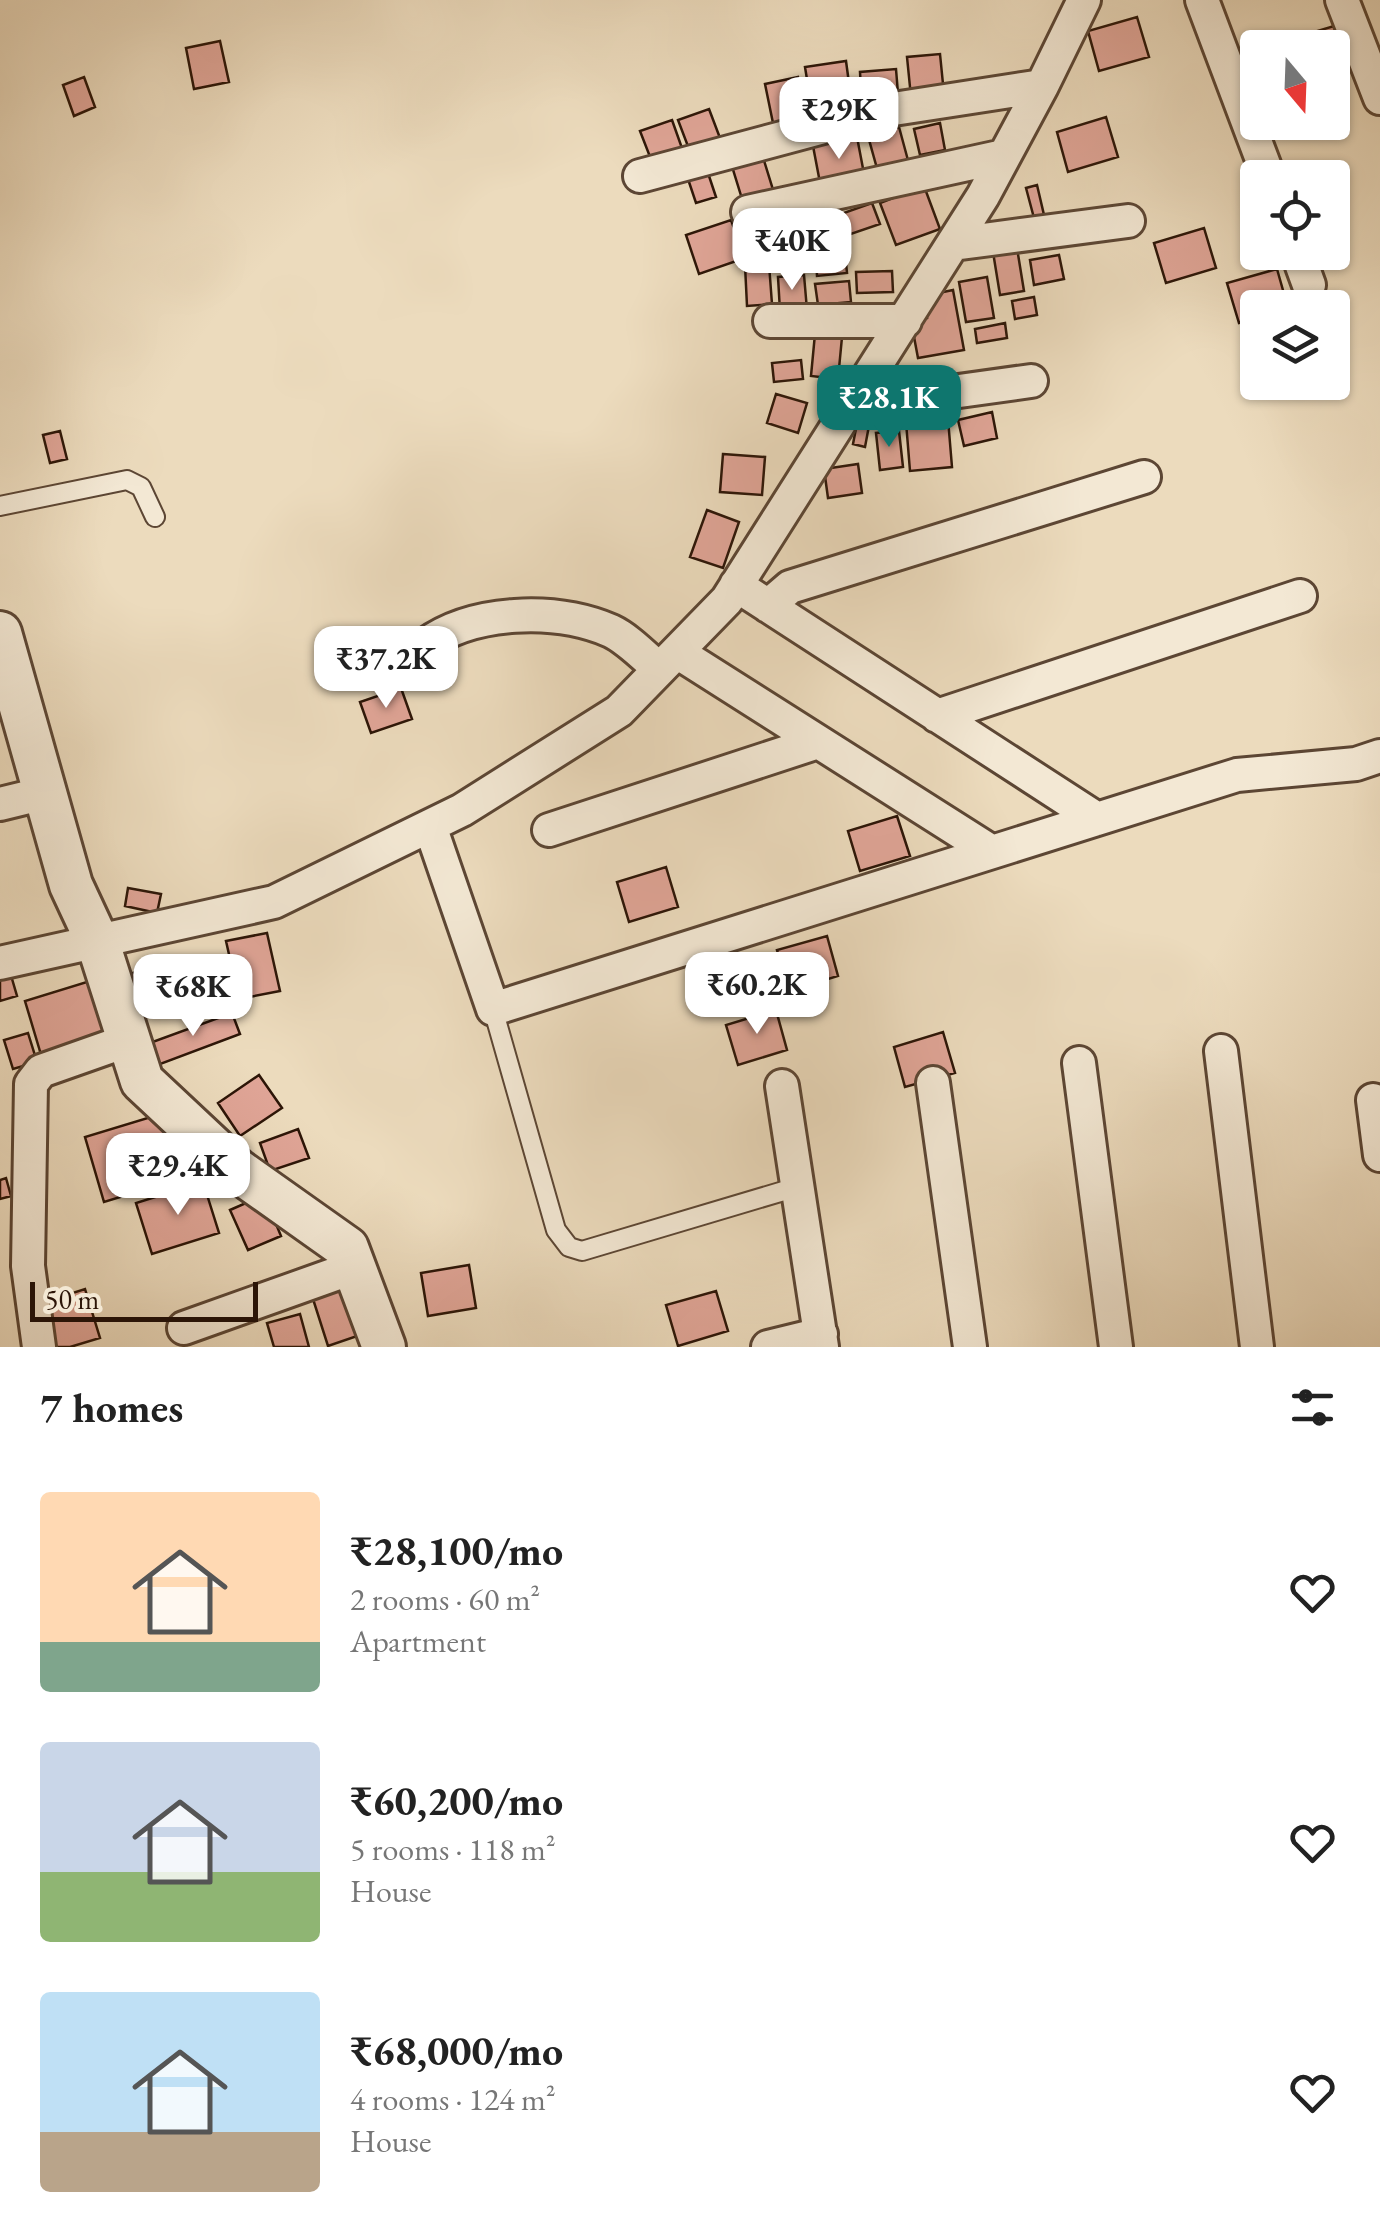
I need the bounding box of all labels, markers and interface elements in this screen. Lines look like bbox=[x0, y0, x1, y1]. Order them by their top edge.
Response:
north arrow bbox=[1240, 30, 1350, 140]
map controls bbox=[1240, 30, 1350, 400]
pin: ₹29K bbox=[780, 77, 898, 162]
text: ₹29K bbox=[801, 88, 877, 130]
button: locate bbox=[1240, 160, 1350, 270]
pin: ₹40K bbox=[733, 208, 851, 293]
text: ₹40K bbox=[754, 219, 830, 261]
button: layers bbox=[1240, 290, 1350, 400]
pin: ₹28.1K bbox=[808, 365, 970, 450]
text: ₹28.1K bbox=[839, 376, 939, 418]
pin: ₹37.2K bbox=[305, 626, 467, 711]
text: ₹37.2K bbox=[336, 637, 436, 679]
pin: ₹60.2K bbox=[676, 952, 838, 1037]
pin: ₹68K bbox=[134, 954, 252, 1039]
text: ₹60.2K bbox=[707, 963, 807, 1005]
text: ₹68K bbox=[155, 965, 231, 1007]
pin: ₹29.4K bbox=[97, 1133, 259, 1218]
text: ₹29.4K bbox=[128, 1144, 228, 1186]
scale bar bbox=[30, 1277, 258, 1322]
text: 50 m bbox=[45, 1281, 99, 1317]
text: 7 homes bbox=[40, 1380, 183, 1435]
icon: filters bbox=[1285, 1380, 1340, 1435]
text: ₹28,100/mo bbox=[350, 1523, 563, 1578]
icon: home bbox=[120, 1532, 240, 1652]
icon: heart bbox=[1285, 1565, 1340, 1620]
text: 2 rooms · 60 m² bbox=[350, 1578, 540, 1620]
text: Apartment bbox=[350, 1620, 486, 1662]
text: ₹60,200/mo bbox=[350, 1773, 563, 1828]
icon: home bbox=[120, 1782, 240, 1902]
icon: heart bbox=[1285, 1815, 1340, 1870]
text: 5 rooms · 118 m² bbox=[350, 1828, 556, 1870]
text: House bbox=[350, 1870, 431, 1912]
text: ₹68,000/mo bbox=[350, 2023, 563, 2078]
icon: home bbox=[120, 2032, 240, 2152]
icon: heart bbox=[1285, 2065, 1340, 2120]
text: 4 rooms · 124 m² bbox=[350, 2078, 556, 2120]
text: House bbox=[350, 2120, 431, 2162]

